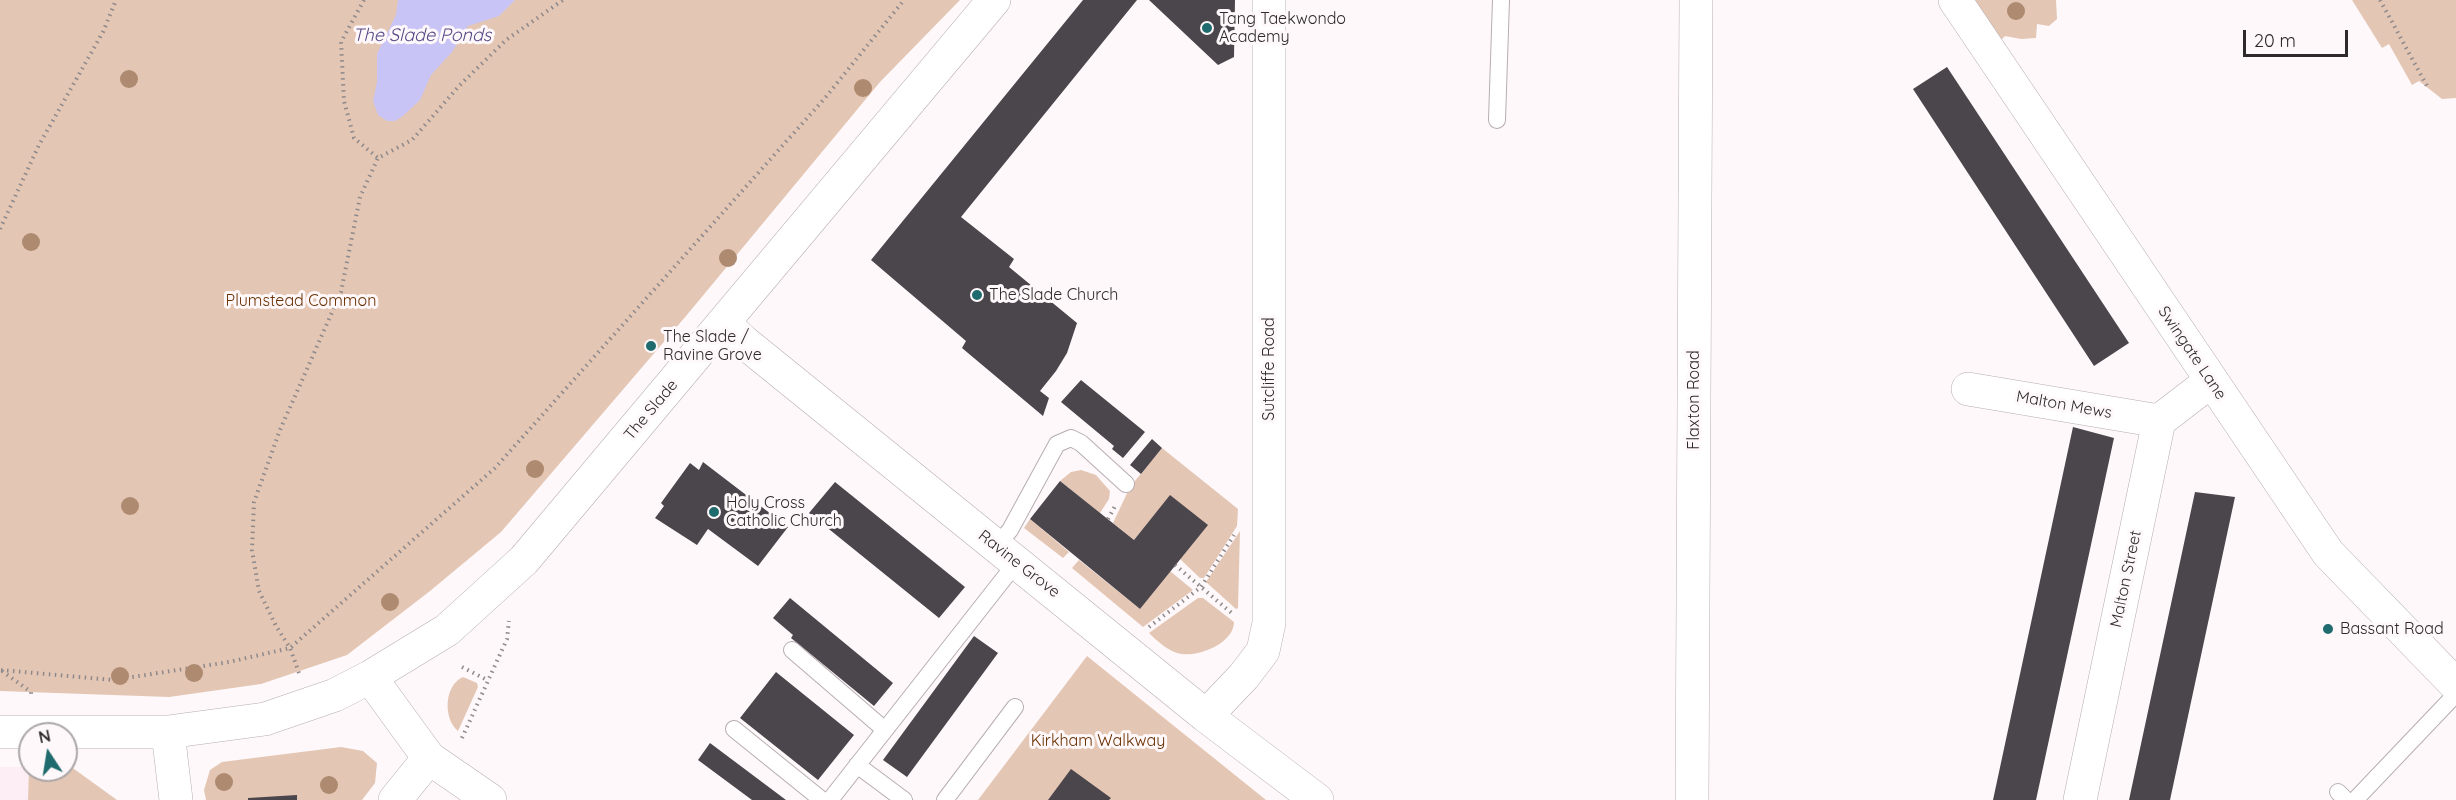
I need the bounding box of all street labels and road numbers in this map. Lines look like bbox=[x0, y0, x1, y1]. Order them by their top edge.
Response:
street label: Swingate Lane bbox=[2154, 303, 2230, 403]
street label: Sutcliffe Road bbox=[1259, 317, 1279, 421]
street label: Flaxton Road bbox=[1684, 350, 1704, 450]
street label: The Slade bbox=[620, 376, 682, 444]
street label: Malton Mews bbox=[2015, 387, 2113, 423]
street label: Ravine Grove bbox=[974, 526, 1064, 602]
street label: Malton Street bbox=[2106, 529, 2146, 629]

